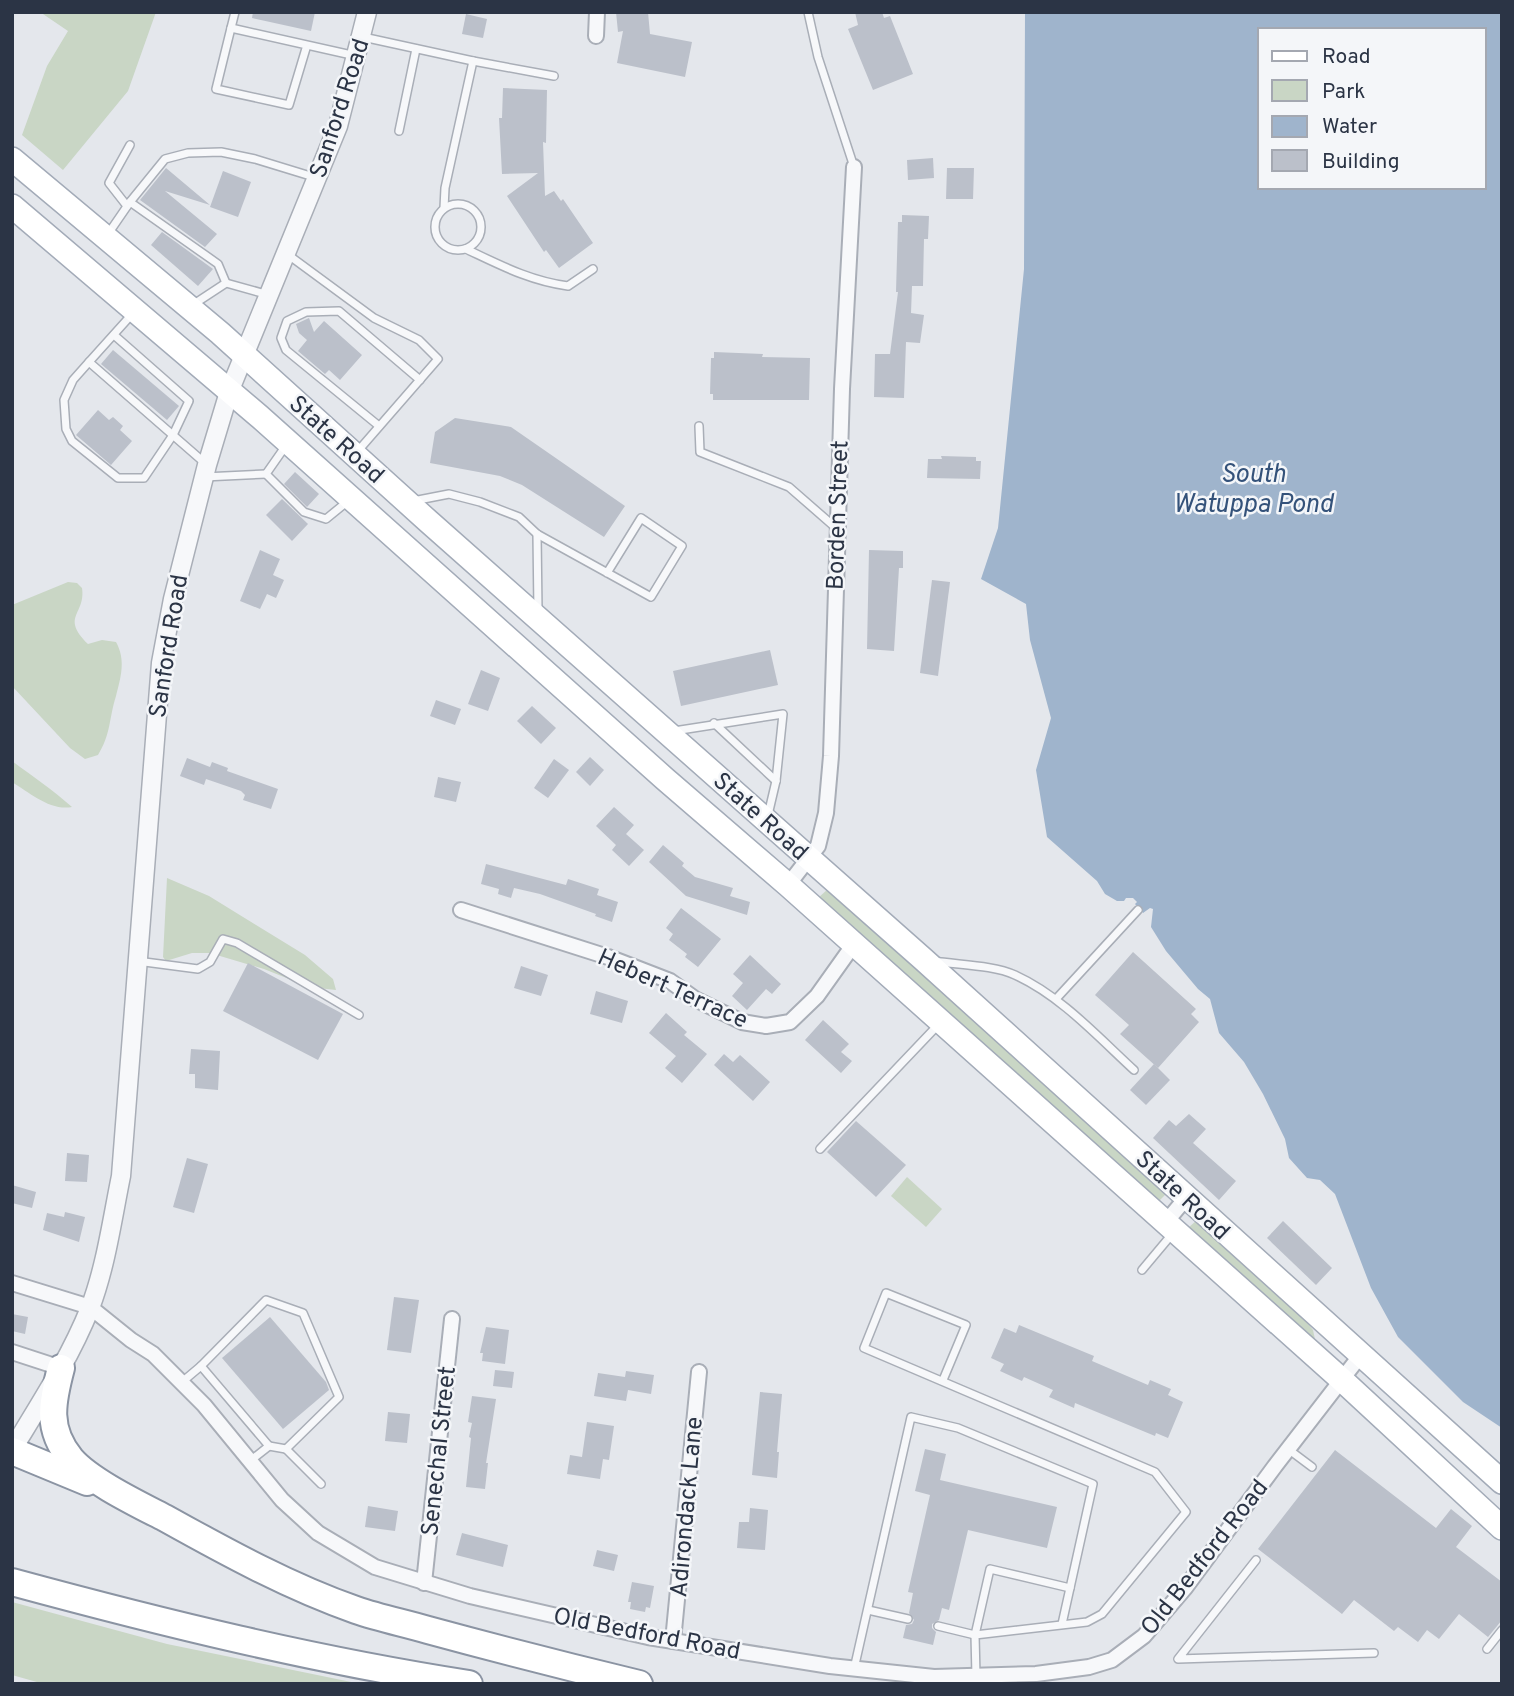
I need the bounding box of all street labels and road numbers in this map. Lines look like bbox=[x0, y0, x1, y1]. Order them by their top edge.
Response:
street label: Sanford Road bbox=[304, 35, 378, 182]
street label: State Road bbox=[282, 390, 390, 491]
street label: Borden Street bbox=[821, 440, 857, 590]
street label: Sanford Road bbox=[144, 572, 196, 720]
street label: State Road bbox=[706, 767, 814, 868]
street label: Hebert Terrace bbox=[592, 943, 752, 1036]
street label: State Road bbox=[1128, 1145, 1235, 1248]
street label: Senechal Street bbox=[416, 1365, 464, 1538]
street label: Adirondack Lane bbox=[665, 1415, 711, 1599]
street label: Old Bedford Road bbox=[1135, 1474, 1276, 1642]
street label: Old Bedford Road bbox=[551, 1602, 743, 1668]

